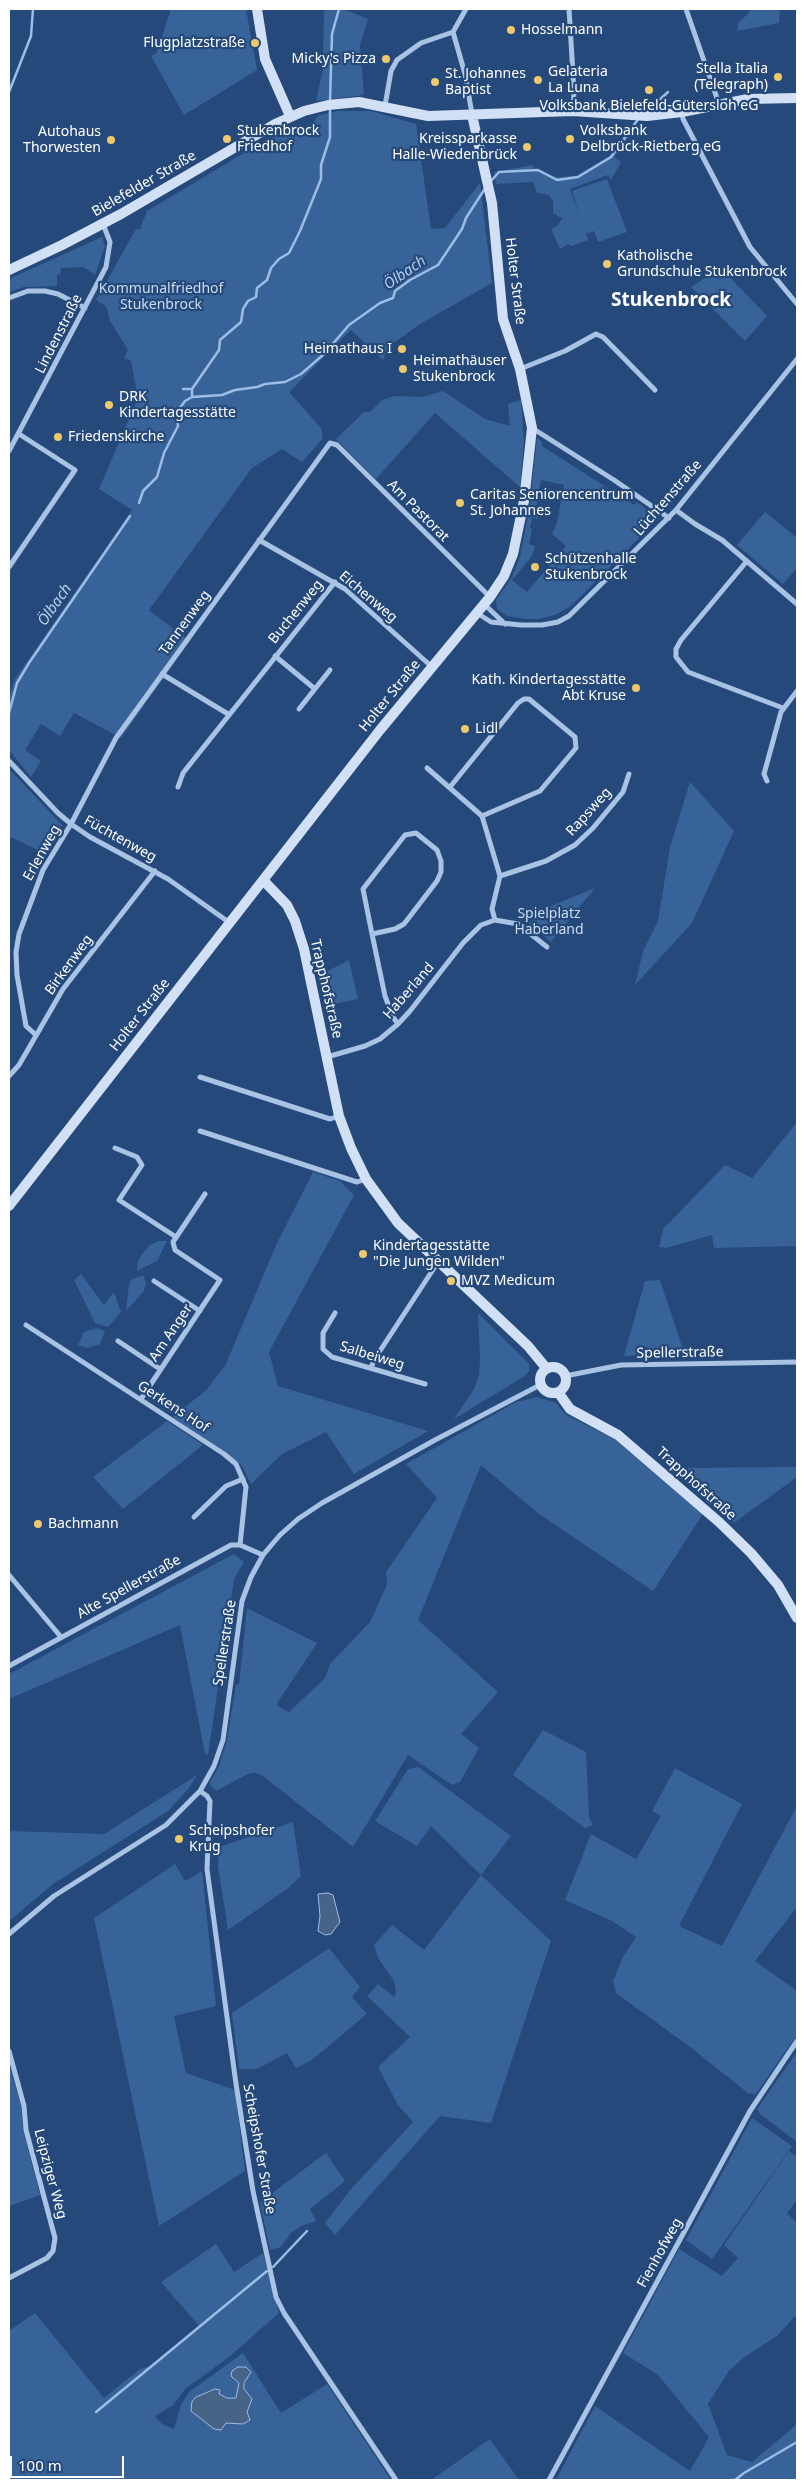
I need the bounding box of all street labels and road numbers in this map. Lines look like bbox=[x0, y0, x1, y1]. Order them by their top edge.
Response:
street label: Bielefelder Straße bbox=[89, 147, 199, 221]
street label: Holter Straße bbox=[501, 236, 529, 326]
street label: Lindenstraße bbox=[32, 292, 86, 376]
street label: Lüchtenstraße bbox=[631, 457, 705, 539]
street label: Am Pastorat bbox=[384, 477, 452, 545]
street label: Eichenweg bbox=[335, 568, 401, 626]
street label: Buchenweg bbox=[265, 577, 327, 647]
street label: Tannenweg bbox=[156, 587, 214, 659]
street label: Holter Straße bbox=[356, 657, 424, 735]
street label: Rapsweg bbox=[563, 784, 615, 840]
street label: Füchtenweg bbox=[81, 812, 159, 866]
street label: Erlenweg bbox=[20, 822, 64, 884]
street label: Birkenweg bbox=[42, 932, 96, 998]
street label: Trapphofstraße bbox=[306, 938, 346, 1040]
street label: Haberland bbox=[380, 959, 438, 1023]
street label: Holter Straße bbox=[106, 975, 174, 1055]
street label: Am Anger bbox=[146, 1301, 196, 1365]
street label: Salbeiweg bbox=[338, 1338, 406, 1374]
street label: Spellerstraße bbox=[636, 1344, 724, 1362]
street label: Gerkens Hof bbox=[134, 1378, 212, 1436]
street label: Trapphofstraße bbox=[653, 1444, 739, 1524]
street label: Alte Spellerstraße bbox=[74, 1552, 184, 1622]
street label: Spellerstraße bbox=[210, 1599, 240, 1687]
street label: Scheipshofer Straße bbox=[239, 2083, 279, 2215]
street label: Leipziger Weg bbox=[30, 2127, 70, 2221]
street label: Fienhofweg bbox=[634, 2215, 686, 2291]

